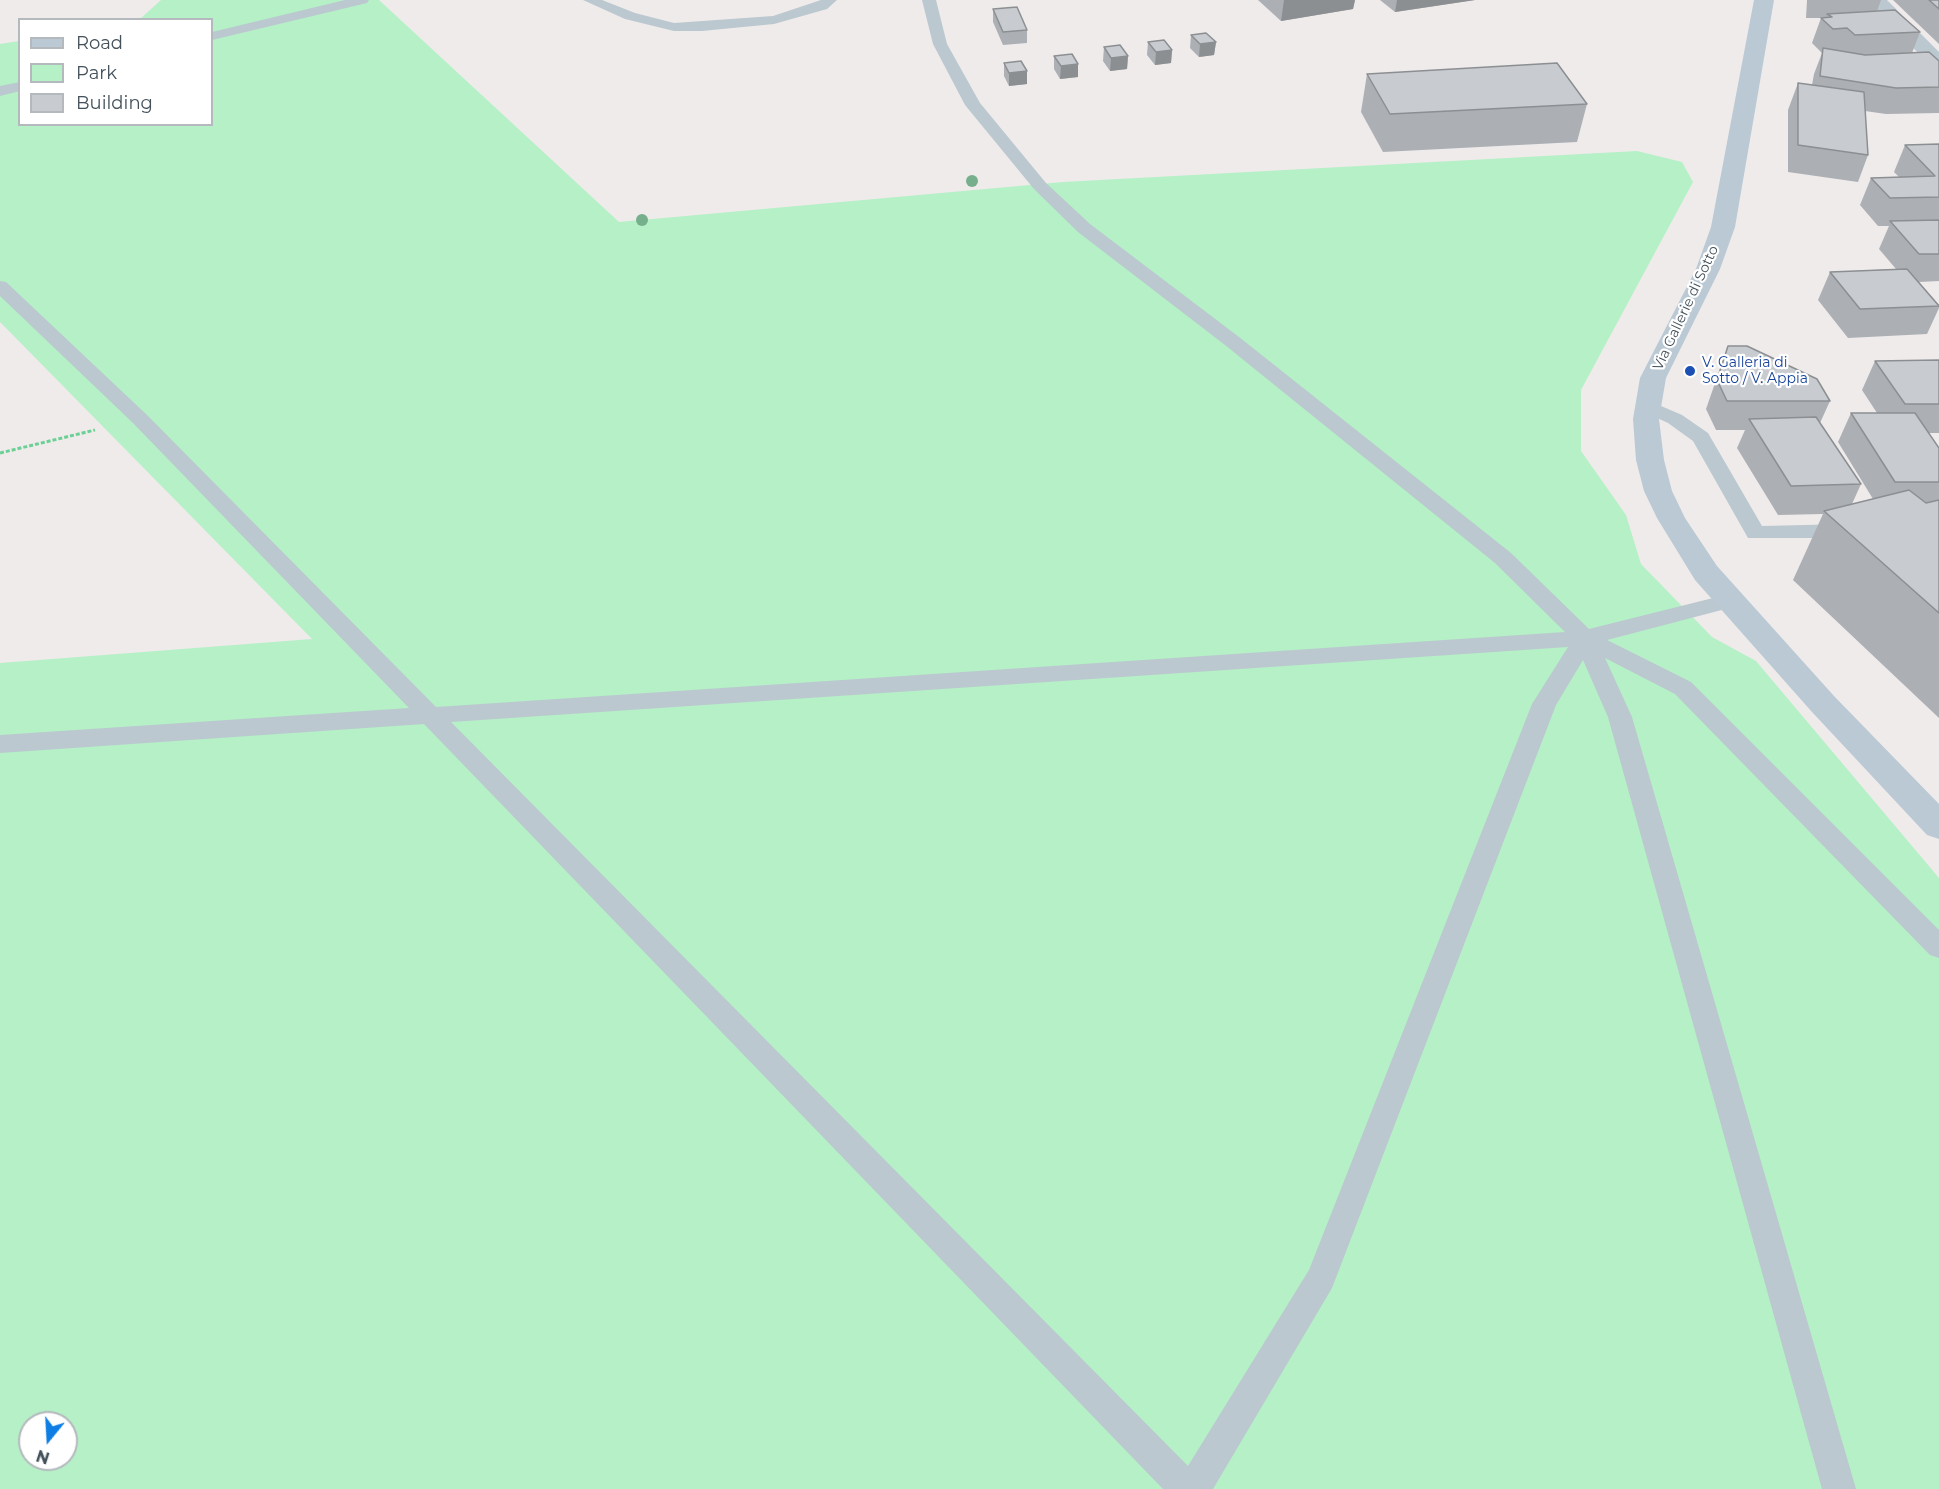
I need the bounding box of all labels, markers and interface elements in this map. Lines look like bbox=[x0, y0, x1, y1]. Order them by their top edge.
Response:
legend bbox=[18, 18, 213, 126]
text: Road bbox=[76, 32, 123, 54]
text: Park bbox=[76, 62, 117, 84]
text: Building bbox=[76, 92, 153, 114]
street label: Via Gallerie di Sotto bbox=[1650, 243, 1722, 373]
place label: V. Galleria di Sotto / V. Appia bbox=[1702, 355, 1808, 388]
marker: V. Galleria di Sotto / V. Appia bbox=[1683, 364, 1697, 378]
north arrow bbox=[18, 1411, 78, 1471]
text: N bbox=[34, 1446, 52, 1468]

